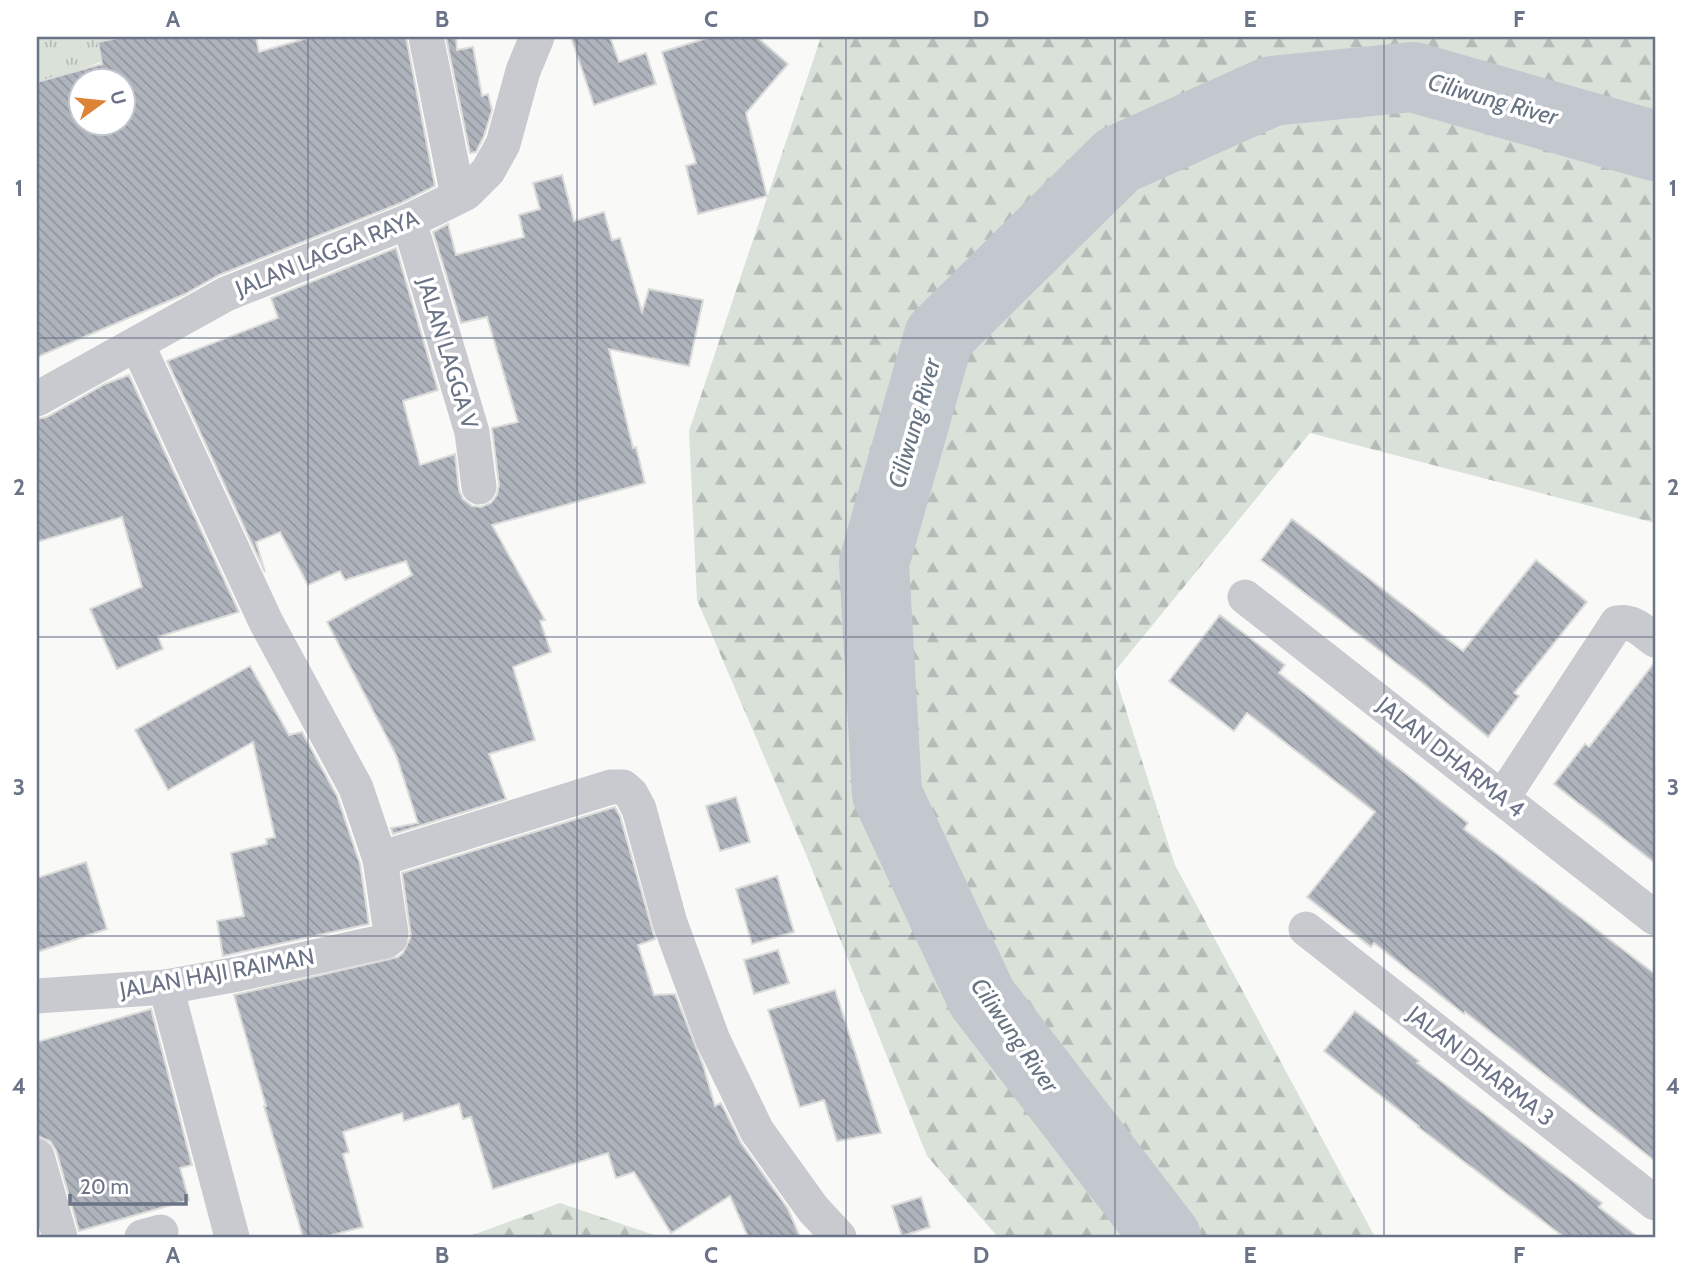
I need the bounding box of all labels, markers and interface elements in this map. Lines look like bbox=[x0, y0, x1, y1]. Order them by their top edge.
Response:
text: A bbox=[166, 5, 181, 33]
text: B bbox=[435, 5, 449, 33]
text: C bbox=[704, 5, 718, 33]
text: D bbox=[973, 5, 989, 33]
text: E bbox=[1243, 5, 1257, 33]
text: F bbox=[1513, 5, 1525, 33]
north arrow bbox=[66, 66, 136, 136]
water label: Ciliwung River bbox=[1425, 67, 1563, 132]
text: U bbox=[105, 88, 131, 107]
text: 1 bbox=[15, 174, 23, 202]
text: 1 bbox=[1669, 174, 1677, 202]
street label: JALAN LAGGA RAYA bbox=[230, 203, 423, 303]
street label: JALAN LAGGA V bbox=[411, 273, 484, 432]
water label: Ciliwung River bbox=[882, 353, 947, 491]
text: 2 bbox=[13, 473, 25, 501]
text: 2 bbox=[1667, 473, 1679, 501]
street label: JALAN DHARMA 4 bbox=[1371, 690, 1530, 823]
text: 3 bbox=[13, 773, 25, 801]
text: 3 bbox=[1667, 773, 1679, 801]
street label: JALAN HAJI RAIMAN bbox=[116, 942, 317, 1004]
water label: Ciliwung River bbox=[965, 972, 1066, 1099]
street label: JALAN DHARMA 3 bbox=[1401, 999, 1560, 1132]
text: 4 bbox=[12, 1072, 26, 1100]
text: 4 bbox=[1666, 1072, 1680, 1100]
scale bar bbox=[70, 1162, 186, 1206]
text: 20 m bbox=[80, 1174, 129, 1199]
text: A bbox=[166, 1241, 181, 1269]
text: B bbox=[435, 1241, 449, 1269]
text: C bbox=[704, 1241, 718, 1269]
text: D bbox=[973, 1241, 989, 1269]
text: E bbox=[1243, 1241, 1257, 1269]
text: F bbox=[1513, 1241, 1525, 1269]

